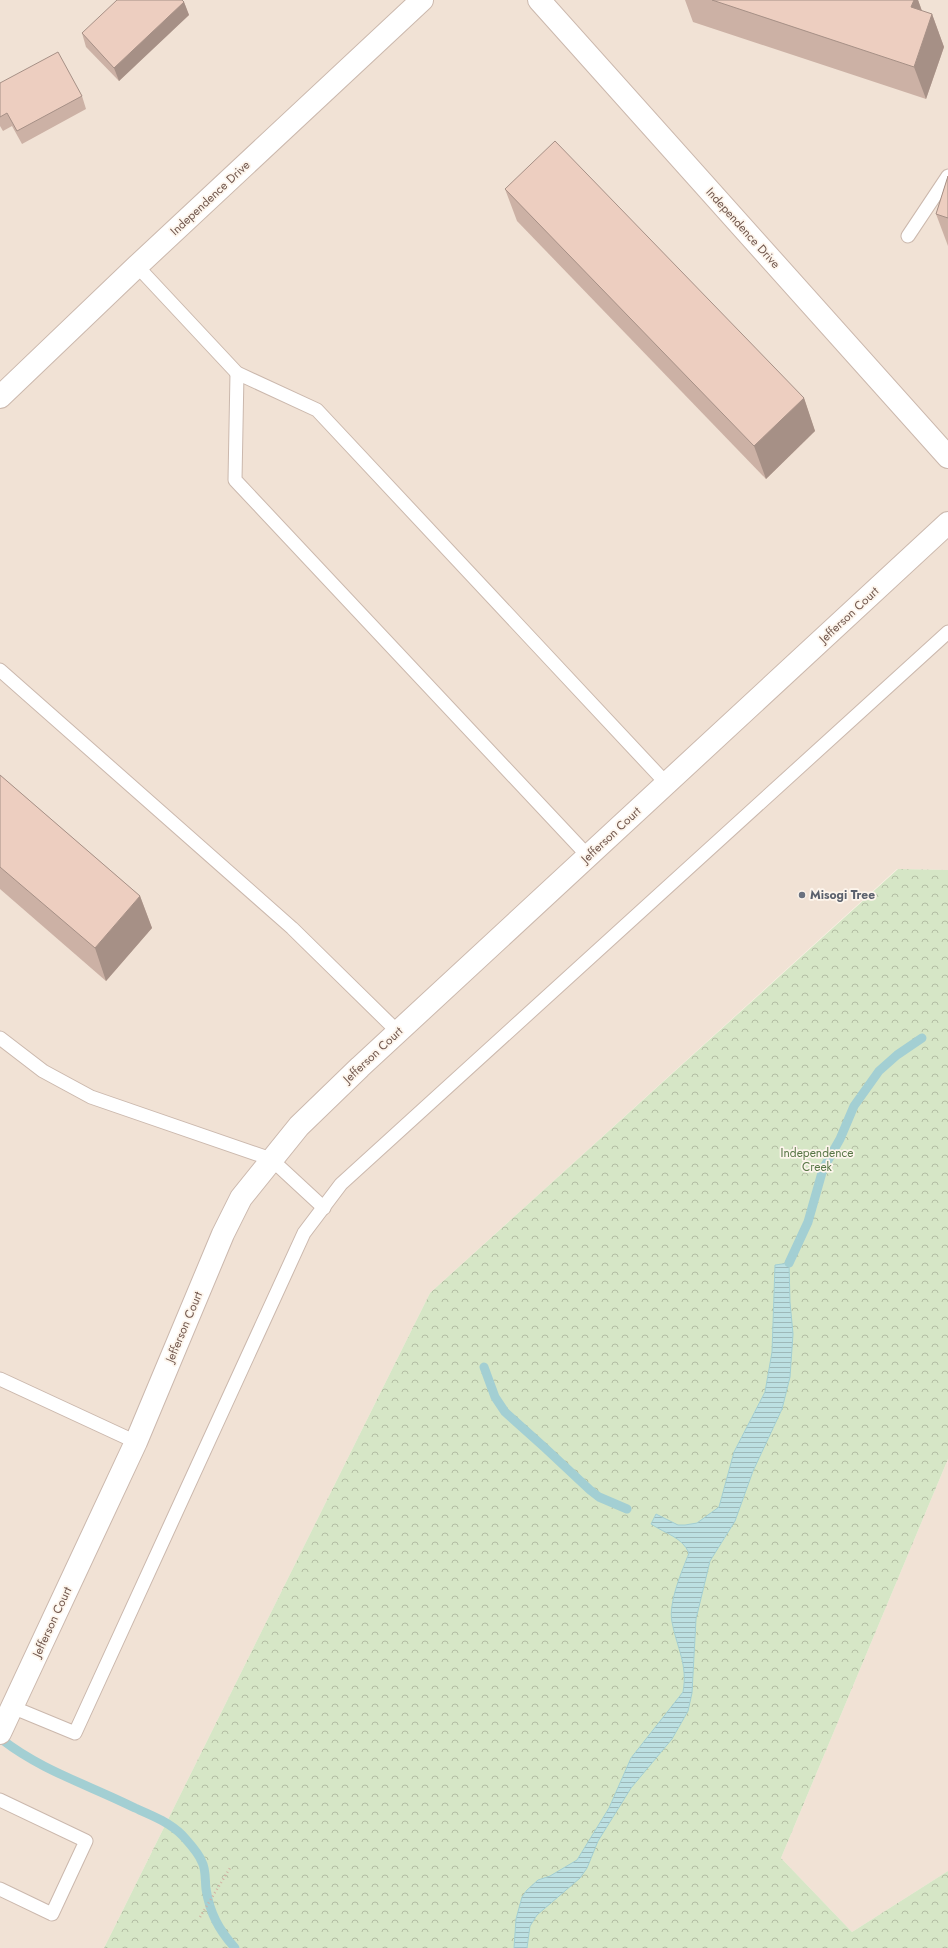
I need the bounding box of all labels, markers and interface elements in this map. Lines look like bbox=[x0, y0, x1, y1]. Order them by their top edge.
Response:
street label: Independence Drive bbox=[166, 156, 254, 240]
street label: Independence Drive bbox=[702, 184, 784, 272]
street label: Jefferson Court bbox=[814, 583, 883, 649]
street label: Jefferson Court bbox=[576, 803, 645, 869]
place label: Misogi Tree bbox=[810, 886, 875, 904]
marker: Misogi Tree bbox=[797, 890, 807, 900]
street label: Jefferson Court bbox=[338, 1023, 407, 1089]
park label: Independence Creek bbox=[781, 1144, 853, 1176]
street label: Jefferson Court bbox=[160, 1289, 207, 1367]
street label: Jefferson Court bbox=[27, 1584, 76, 1662]

